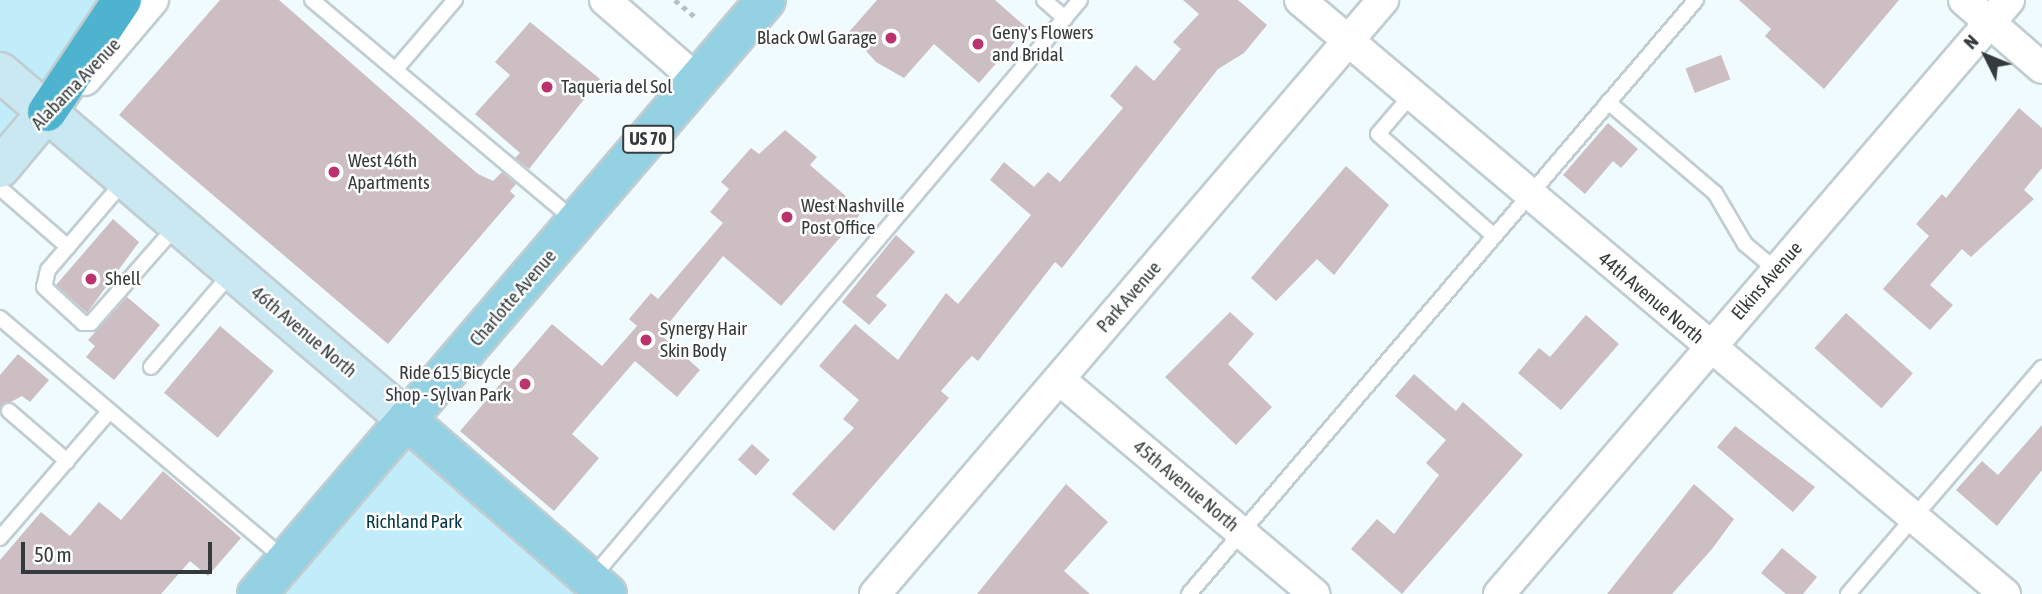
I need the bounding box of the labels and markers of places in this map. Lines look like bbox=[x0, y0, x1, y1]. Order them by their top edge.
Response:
place label: Geny's Flowers and Bridal bbox=[992, 22, 1093, 66]
place label: Black Owl Garage bbox=[757, 27, 877, 49]
marker: Black Owl Garage bbox=[883, 30, 899, 46]
marker: Geny's Flowers and Bridal bbox=[970, 36, 986, 52]
place label: Taqueria del Sol bbox=[561, 76, 672, 98]
marker: Taqueria del Sol bbox=[539, 79, 555, 95]
place label: West 46th Apartments bbox=[348, 150, 430, 194]
marker: West 46th Apartments bbox=[326, 164, 342, 180]
place label: West Nashville Post Office bbox=[801, 195, 904, 239]
marker: West Nashville Post Office bbox=[779, 209, 795, 225]
place label: Shell bbox=[105, 268, 141, 290]
marker: Shell bbox=[83, 271, 99, 287]
place label: Synergy Hair Skin Body bbox=[660, 318, 747, 362]
marker: Synergy Hair Skin Body bbox=[638, 332, 654, 348]
place label: Ride 615 Bicycle Shop - Sylvan Park bbox=[385, 362, 511, 406]
marker: Ride 615 Bicycle Shop - Sylvan Park bbox=[517, 376, 533, 392]

